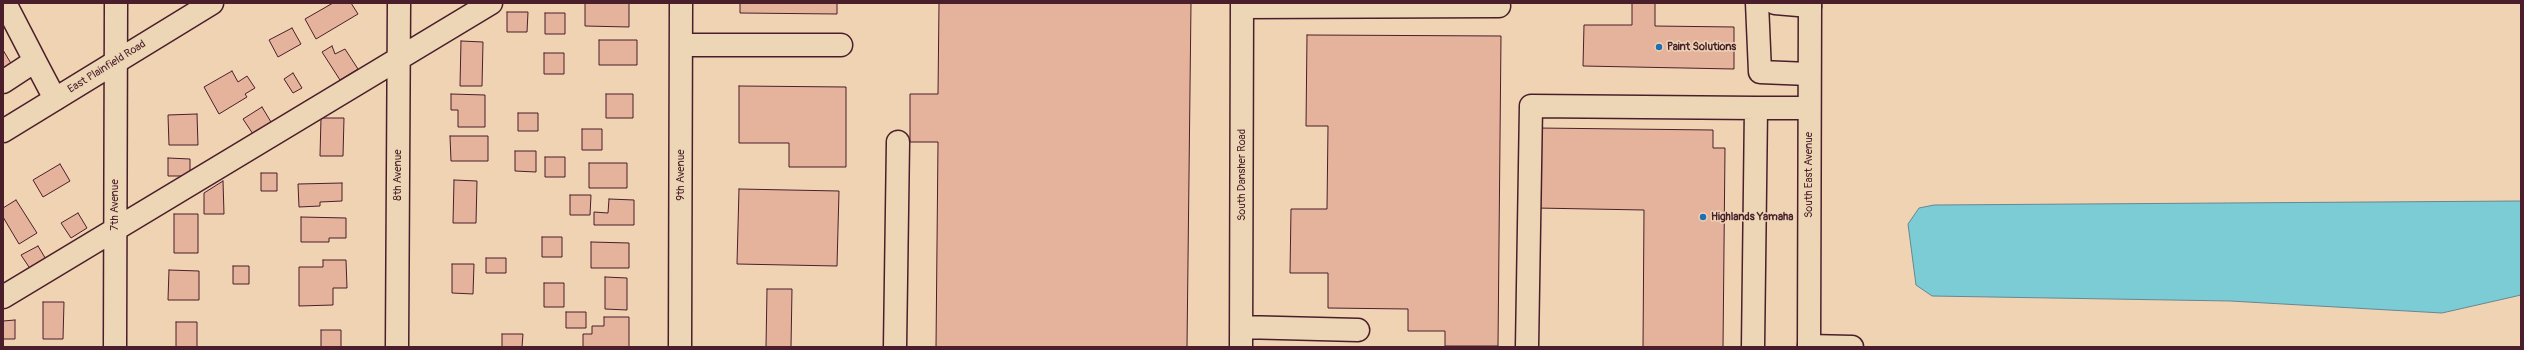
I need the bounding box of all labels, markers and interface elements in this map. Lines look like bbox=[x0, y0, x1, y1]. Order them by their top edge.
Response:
street label: East Plainfield Road bbox=[66, 38, 148, 96]
place label: Paint Solutions bbox=[1667, 40, 1736, 54]
marker: Paint Solutions bbox=[1654, 42, 1664, 52]
street label: South Dansher Road bbox=[1235, 129, 1249, 221]
street label: South East Avenue bbox=[1802, 132, 1816, 218]
street label: 8th Avenue bbox=[391, 149, 405, 201]
street label: 9th Avenue bbox=[674, 149, 688, 201]
street label: 7th Avenue bbox=[108, 179, 122, 231]
place label: Highlands Yamaha bbox=[1711, 210, 1793, 224]
marker: Highlands Yamaha bbox=[1698, 212, 1708, 222]

